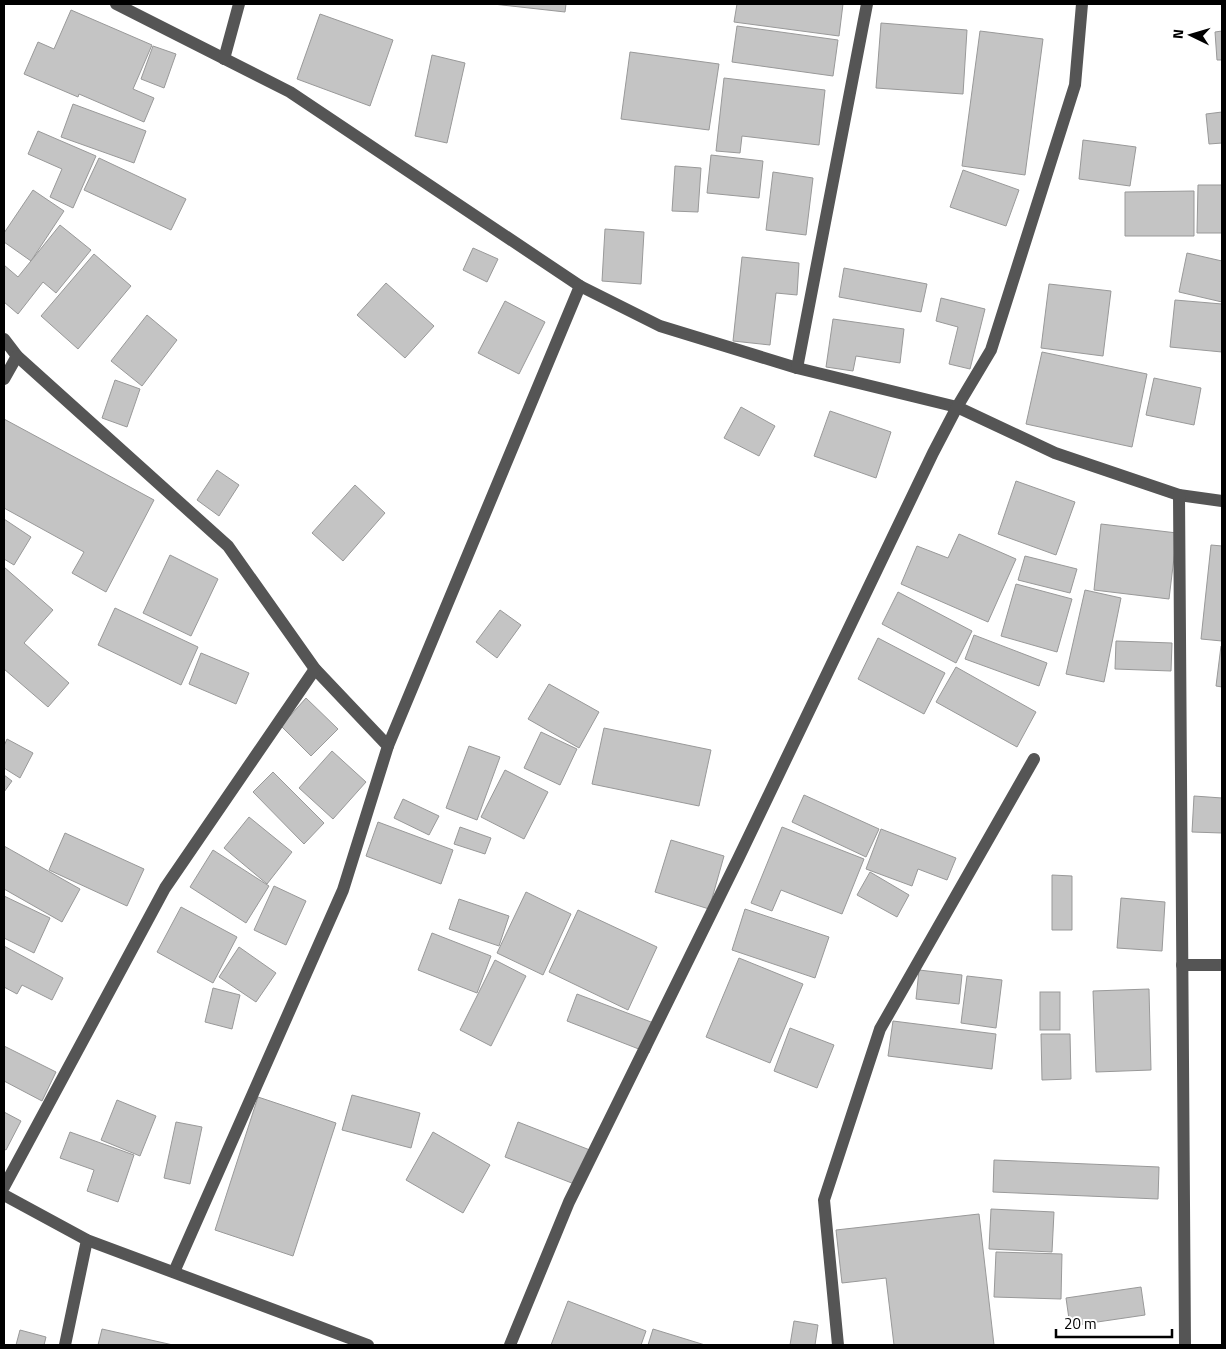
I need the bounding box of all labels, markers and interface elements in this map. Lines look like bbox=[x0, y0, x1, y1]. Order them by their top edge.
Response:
north arrow bbox=[1166, 10, 1216, 60]
text: N bbox=[1167, 28, 1188, 40]
scale bar bbox=[1056, 1306, 1172, 1338]
text: 20 m bbox=[1064, 1312, 1097, 1335]

